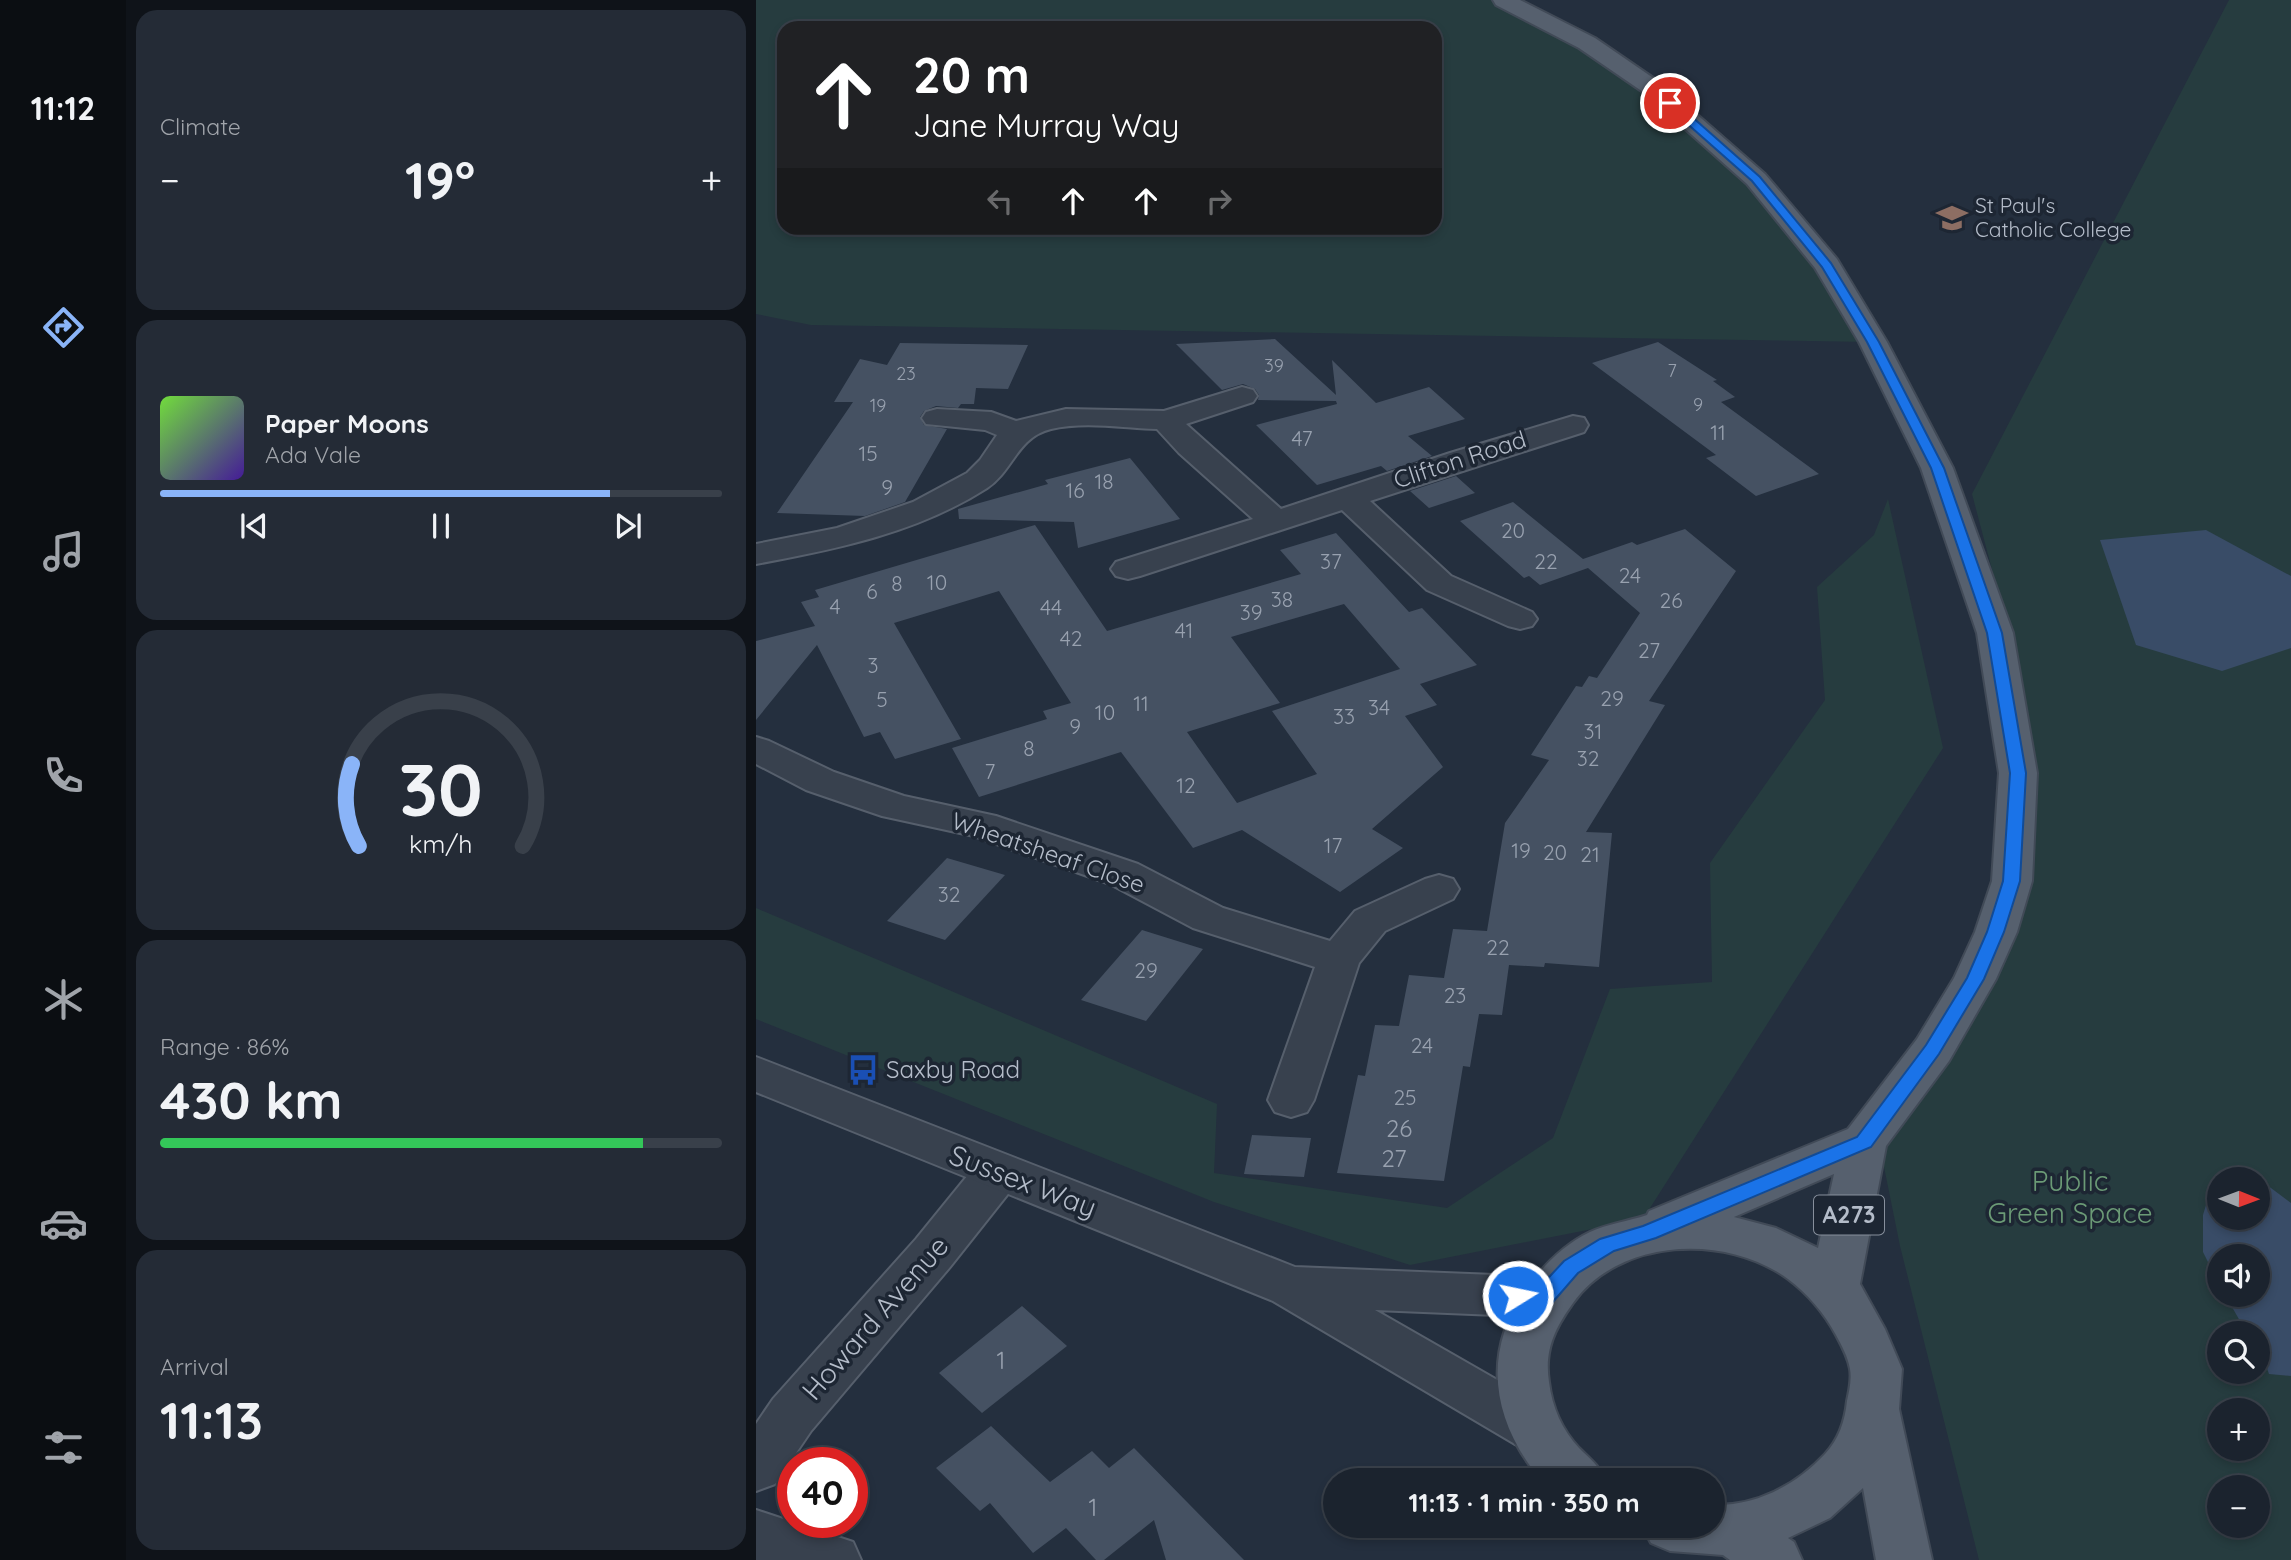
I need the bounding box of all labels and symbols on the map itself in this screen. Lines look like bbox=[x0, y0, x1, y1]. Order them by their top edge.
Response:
pin bbox=[1640, 73, 1700, 133]
place label: St Paul's Catholic College bbox=[1975, 192, 2131, 242]
school or university icon: St Paul's Catholic College bbox=[1935, 201, 1969, 235]
house number: 39 bbox=[1264, 354, 1284, 377]
house number: 7 bbox=[1667, 359, 1677, 382]
house number: 23 bbox=[896, 362, 916, 385]
house number: 9 bbox=[1693, 393, 1703, 416]
house number: 19 bbox=[870, 394, 886, 417]
house number: 11 bbox=[1710, 419, 1726, 445]
street label: Clifton Road bbox=[1390, 424, 1530, 495]
house number: 47 bbox=[1291, 425, 1313, 451]
house number: 15 bbox=[858, 440, 878, 466]
house number: 18 bbox=[1094, 468, 1114, 494]
house number: 9 bbox=[881, 474, 893, 500]
house number: 16 bbox=[1065, 477, 1085, 503]
house number: 20 bbox=[1501, 517, 1525, 543]
house number: 37 bbox=[1320, 548, 1342, 574]
house number: 22 bbox=[1534, 548, 1558, 574]
house number: 24 bbox=[1619, 562, 1641, 588]
house number: 10 bbox=[927, 569, 947, 595]
house number: 8 bbox=[891, 570, 903, 596]
house number: 6 bbox=[866, 578, 878, 604]
house number: 38 bbox=[1271, 586, 1293, 612]
house number: 26 bbox=[1660, 587, 1682, 613]
house number: 4 bbox=[829, 593, 841, 619]
house number: 44 bbox=[1040, 594, 1062, 620]
house number: 39 bbox=[1240, 599, 1262, 625]
house number: 41 bbox=[1175, 617, 1193, 643]
house number: 42 bbox=[1060, 625, 1082, 651]
house number: 27 bbox=[1638, 637, 1660, 663]
house number: 3 bbox=[867, 652, 879, 678]
house number: 29 bbox=[1600, 685, 1624, 711]
house number: 5 bbox=[876, 686, 888, 712]
house number: 11 bbox=[1133, 690, 1149, 716]
house number: 34 bbox=[1368, 694, 1390, 720]
house number: 10 bbox=[1095, 699, 1115, 725]
house number: 33 bbox=[1333, 703, 1355, 729]
house number: 9 bbox=[1069, 713, 1081, 739]
house number: 31 bbox=[1584, 718, 1602, 744]
house number: 8 bbox=[1023, 735, 1035, 761]
house number: 32 bbox=[1577, 745, 1599, 771]
house number: 7 bbox=[985, 758, 996, 784]
house number: 12 bbox=[1176, 772, 1196, 798]
street label: Wheatsheaf Close bbox=[948, 805, 1149, 899]
house number: 17 bbox=[1324, 832, 1342, 858]
house number: 19 bbox=[1511, 837, 1531, 863]
house number: 20 bbox=[1543, 839, 1567, 865]
house number: 21 bbox=[1580, 841, 1600, 867]
house number: 32 bbox=[938, 881, 960, 907]
house number: 22 bbox=[1486, 934, 1510, 960]
house number: 29 bbox=[1134, 957, 1158, 983]
house number: 23 bbox=[1444, 982, 1466, 1008]
house number: 24 bbox=[1411, 1032, 1433, 1058]
bus stop icon: Saxby Road bbox=[846, 1053, 880, 1087]
place label: Saxby Road bbox=[886, 1054, 1020, 1084]
house number: 25 bbox=[1393, 1084, 1417, 1110]
house number: 26 bbox=[1386, 1113, 1412, 1143]
street label: Sussex Way bbox=[945, 1137, 1102, 1225]
house number: 27 bbox=[1381, 1143, 1407, 1173]
park label: Public Green Space bbox=[1987, 1163, 2153, 1230]
north arrow bbox=[2207, 1167, 2270, 1230]
road number: A273 bbox=[1814, 1196, 1884, 1234]
street label: Howard Avenue bbox=[794, 1229, 955, 1407]
position arrow bbox=[1481, 1259, 1555, 1333]
house number: 1 bbox=[997, 1345, 1005, 1375]
speed limit sign: 40 bbox=[777, 1447, 868, 1538]
house number: 1 bbox=[1089, 1492, 1097, 1522]

